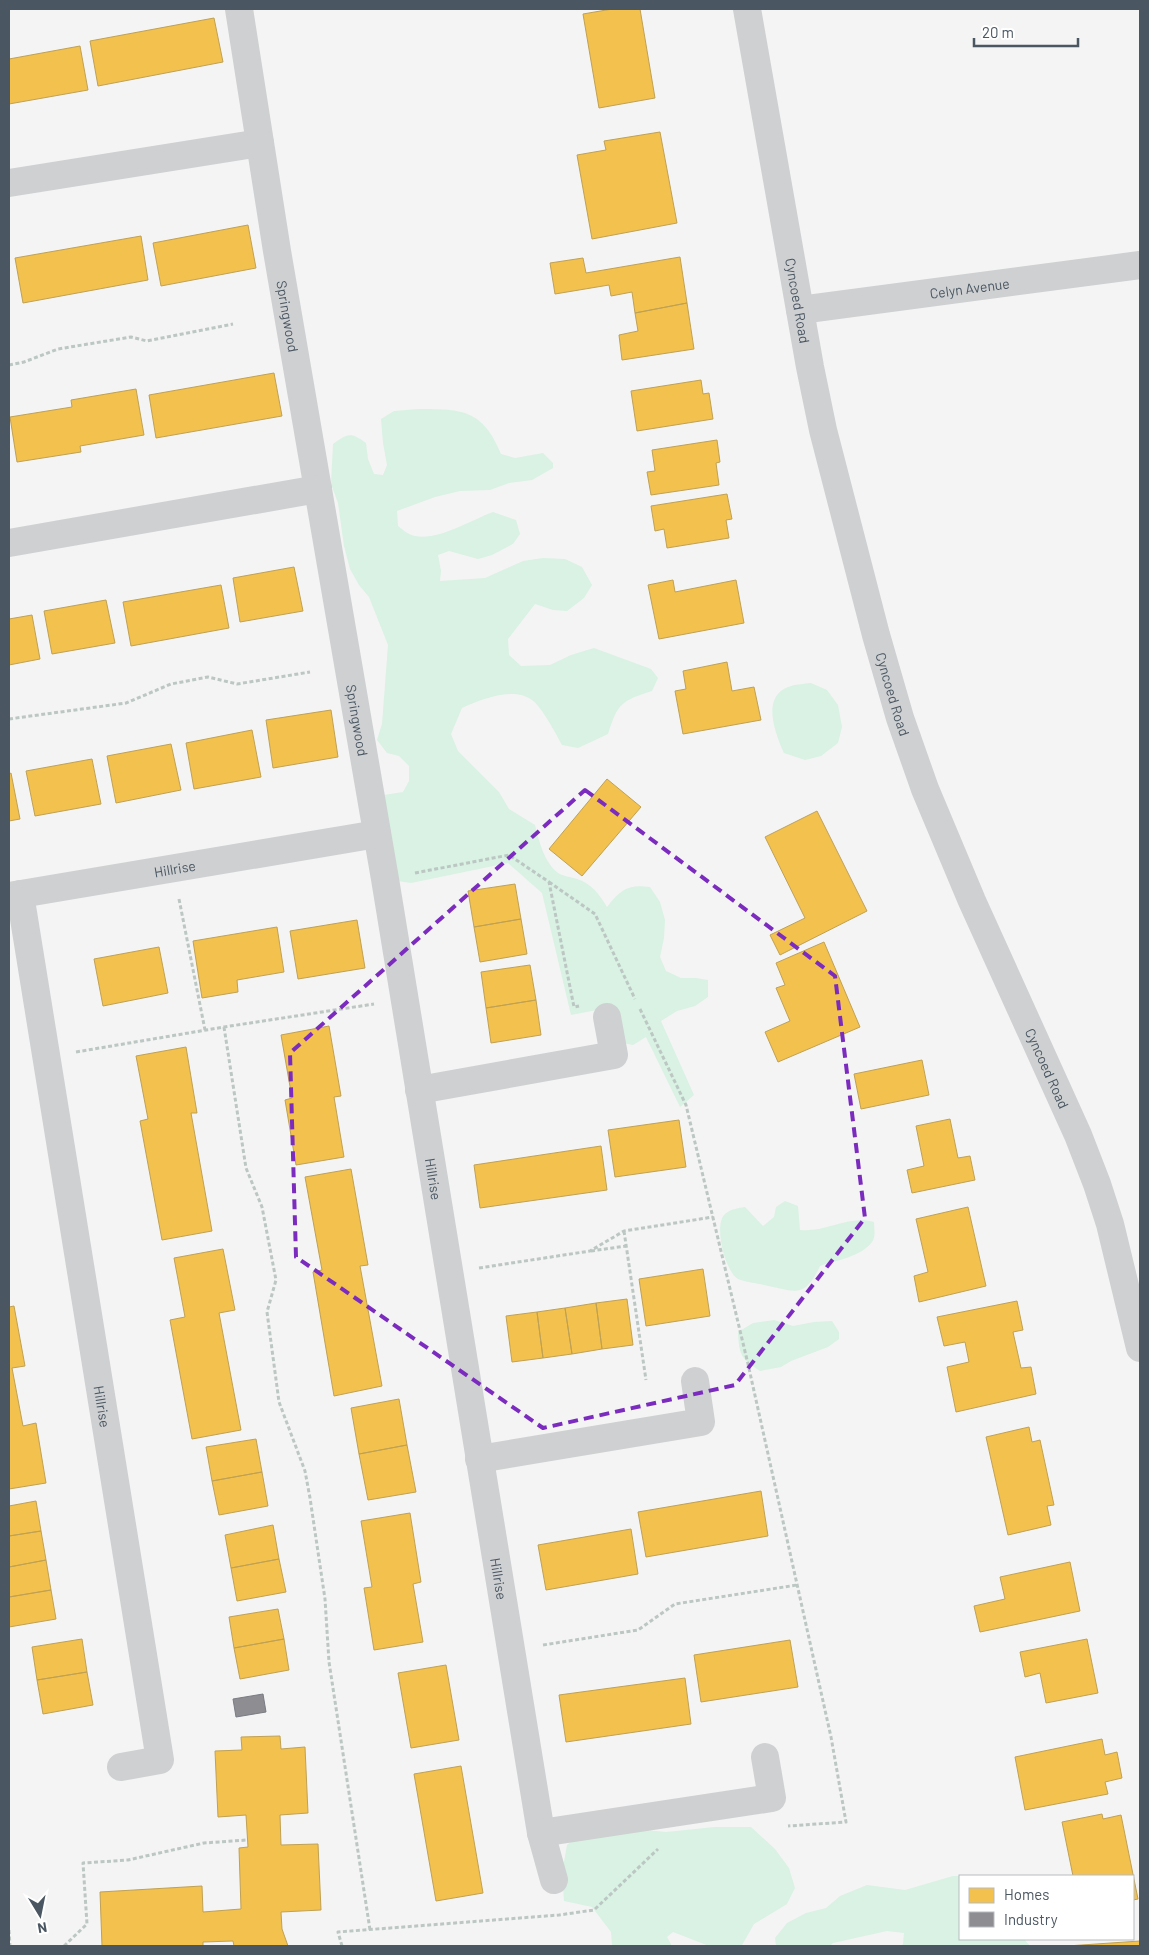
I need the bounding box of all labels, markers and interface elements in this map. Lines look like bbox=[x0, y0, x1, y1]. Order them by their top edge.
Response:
scale bar bbox=[974, 15, 1078, 47]
text: 20 m bbox=[982, 23, 1014, 41]
street label: Cyncoed Road bbox=[782, 257, 814, 344]
street label: Celyn Avenue bbox=[928, 274, 1011, 301]
street label: Springwood bbox=[274, 279, 303, 353]
street label: Cyncoed Road bbox=[873, 650, 914, 738]
street label: Springwood bbox=[343, 683, 372, 757]
street label: Hillrise bbox=[152, 856, 197, 880]
street label: Cyncoed Road bbox=[1022, 1025, 1073, 1111]
street label: Hillrise bbox=[422, 1157, 446, 1201]
street label: Hillrise bbox=[91, 1384, 115, 1428]
street label: Hillrise bbox=[488, 1556, 511, 1601]
legend bbox=[959, 1875, 1134, 1940]
text: Homes bbox=[1004, 1885, 1049, 1903]
north arrow bbox=[15, 1890, 65, 1940]
text: Industry bbox=[1004, 1910, 1058, 1928]
text: N bbox=[36, 1919, 48, 1937]

